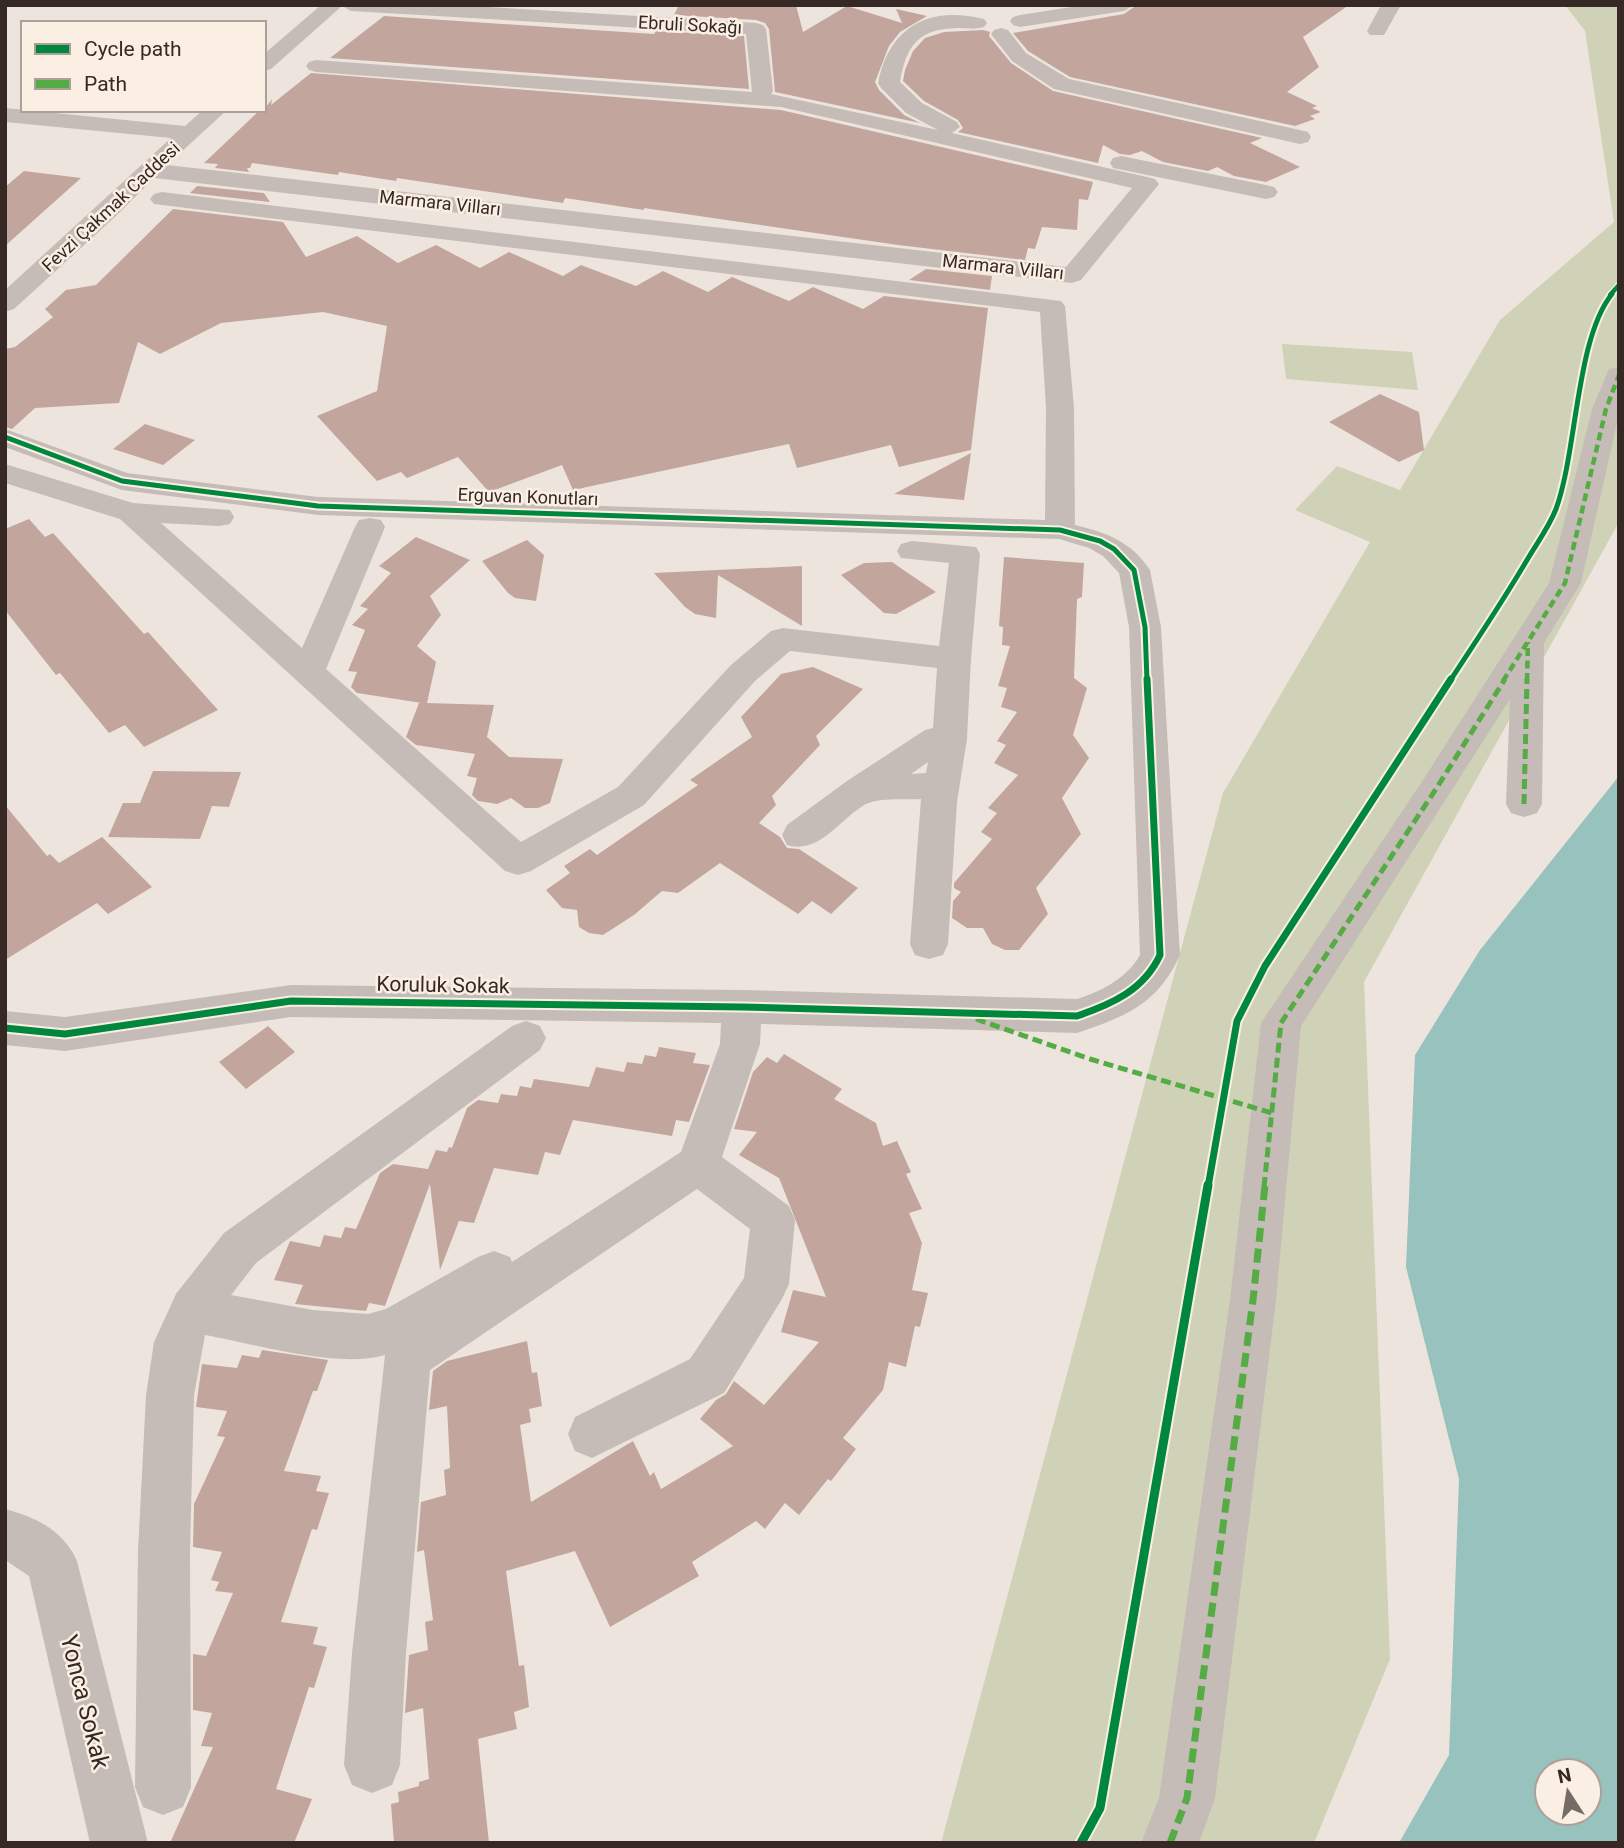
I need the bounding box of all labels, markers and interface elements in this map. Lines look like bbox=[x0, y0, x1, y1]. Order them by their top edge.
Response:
street label: Ebruli Sokağı bbox=[638, 11, 743, 38]
legend bbox=[21, 21, 266, 112]
text: Cycle path bbox=[84, 37, 182, 61]
text: Path bbox=[84, 72, 127, 96]
street label: Fevzi Çakmak Caddesi bbox=[37, 137, 184, 276]
street label: Marmara Vilları bbox=[378, 186, 502, 219]
street label: Marmara Vilları bbox=[941, 250, 1065, 283]
street label: Erguvan Konutları bbox=[457, 484, 599, 509]
street label: Koruluk Sokak bbox=[376, 972, 510, 998]
street label: Yonca Sokak bbox=[55, 1632, 115, 1773]
north arrow bbox=[1533, 1757, 1603, 1827]
text: N bbox=[1556, 1763, 1574, 1789]

